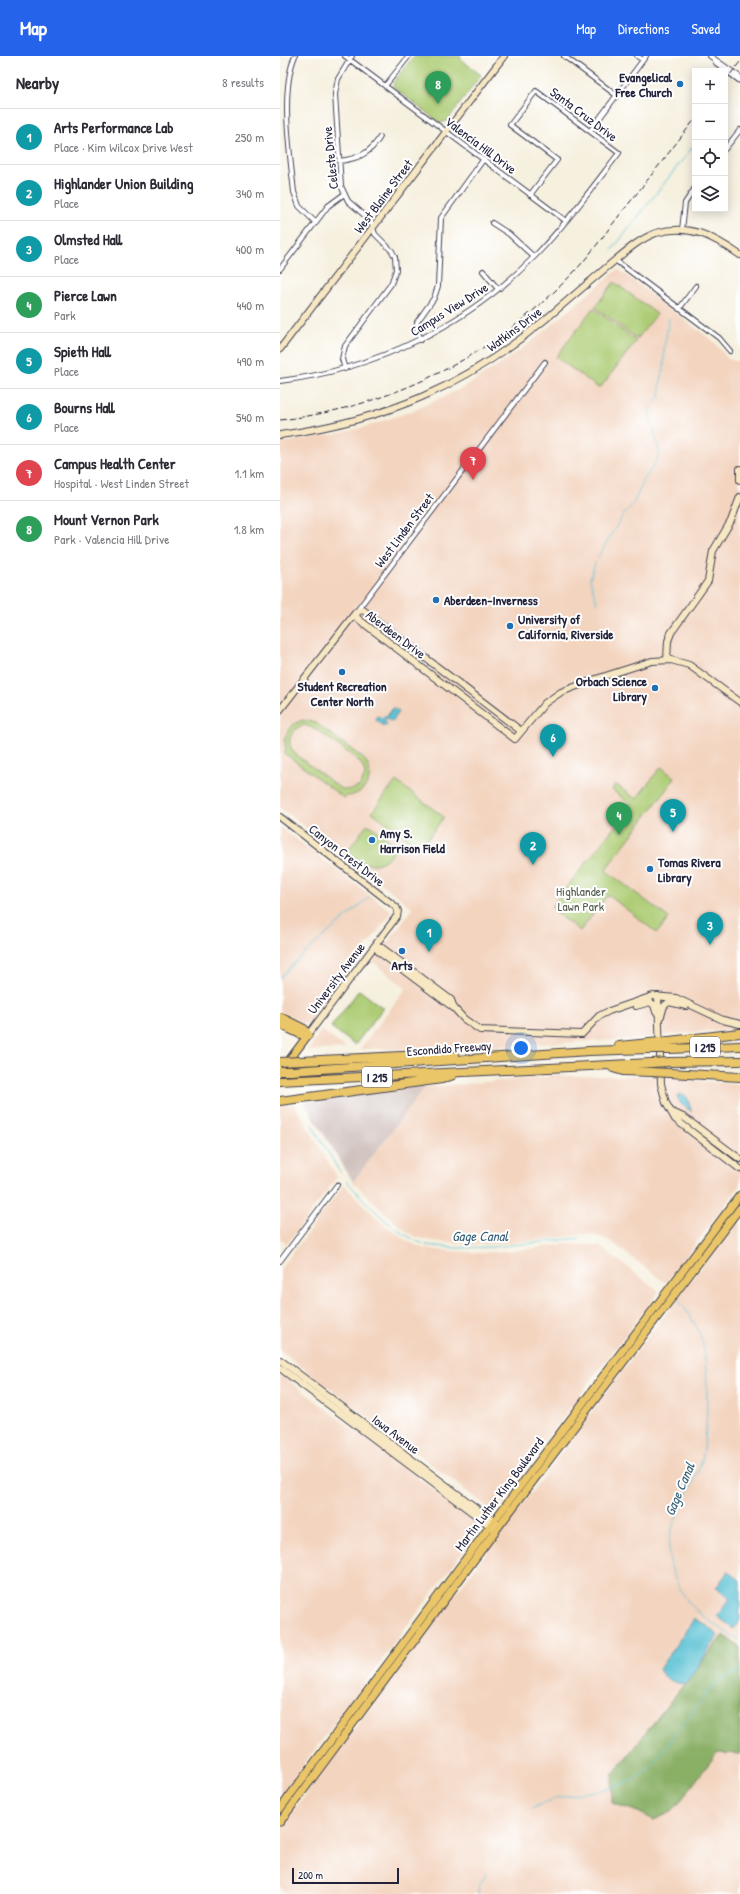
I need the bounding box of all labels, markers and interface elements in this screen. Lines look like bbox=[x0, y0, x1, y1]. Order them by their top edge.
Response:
text: Map bbox=[20, 15, 47, 41]
text: Map bbox=[576, 19, 596, 38]
text: Directions bbox=[618, 19, 669, 38]
text: Saved bbox=[691, 19, 720, 38]
place label: Evangelical Free Church bbox=[614, 68, 673, 101]
map controls bbox=[692, 68, 728, 212]
button: + bbox=[692, 68, 728, 104]
text: Nearby bbox=[16, 71, 59, 94]
pin: 8 bbox=[425, 71, 451, 104]
text: 8 results bbox=[222, 73, 264, 91]
marker: Evangelical Free Church bbox=[675, 79, 685, 89]
street label: Santa Cruz Drive bbox=[547, 83, 621, 145]
button: − bbox=[692, 104, 728, 140]
street label: Valencia Hill Drive bbox=[442, 112, 520, 178]
text: Arts Performance Lab bbox=[54, 117, 173, 138]
street label: Celeste Drive bbox=[318, 126, 342, 190]
text: 1 bbox=[27, 128, 31, 146]
text: 250 m bbox=[235, 128, 264, 146]
text: Place · Kim Wilcox Drive West bbox=[54, 138, 193, 156]
button: locate bbox=[692, 140, 728, 176]
street label: West Blaine Street bbox=[349, 155, 417, 237]
text: Highlander Union Building bbox=[54, 173, 193, 194]
button: layers bbox=[692, 176, 728, 212]
text: 2 bbox=[26, 184, 32, 202]
text: 340 m bbox=[236, 184, 264, 202]
text: Place bbox=[54, 194, 79, 212]
text: Olmsted Hall bbox=[54, 229, 122, 250]
text: 3 bbox=[26, 240, 32, 258]
text: 400 m bbox=[236, 240, 264, 258]
text: Place bbox=[54, 250, 79, 268]
street label: Campus View Drive bbox=[407, 278, 491, 340]
text: Pierce Lawn bbox=[54, 285, 117, 306]
text: 4 bbox=[27, 296, 31, 314]
text: 440 m bbox=[237, 296, 264, 314]
street label: Watkins Drive bbox=[483, 302, 545, 356]
text: Park bbox=[54, 306, 76, 324]
text: Spieth Hall bbox=[54, 341, 111, 362]
text: 5 bbox=[26, 352, 32, 370]
text: 490 m bbox=[237, 352, 264, 370]
text: Place bbox=[54, 362, 79, 380]
text: Bourns Hall bbox=[54, 397, 115, 418]
text: 6 bbox=[26, 408, 32, 426]
text: 540 m bbox=[236, 408, 264, 426]
text: Place bbox=[54, 418, 79, 436]
pin: 7 bbox=[460, 447, 486, 480]
text: Campus Health Center bbox=[54, 453, 176, 474]
text: 7 bbox=[26, 464, 32, 482]
text: 1.1 km bbox=[235, 464, 264, 482]
text: Hospital · West Linden Street bbox=[54, 474, 189, 492]
street label: West Linden Street bbox=[370, 489, 438, 571]
text: Mount Vernon Park bbox=[54, 509, 159, 530]
text: 8 bbox=[26, 520, 32, 538]
text: 1.8 km bbox=[234, 520, 264, 538]
text: Park · Valencia Hill Drive bbox=[54, 530, 169, 548]
place label: Aberdeen-Inverness bbox=[444, 591, 538, 609]
marker: Aberdeen-Inverness bbox=[431, 595, 441, 605]
street label: Aberdeen Drive bbox=[362, 606, 430, 662]
place label: University of California, Riverside bbox=[518, 610, 614, 643]
marker: University of California, Riverside bbox=[505, 621, 515, 631]
marker: Student Recreation Center North bbox=[337, 667, 347, 677]
place label: Orbach Science Library bbox=[576, 672, 648, 706]
place label: Student Recreation Center North bbox=[297, 677, 387, 710]
marker: Orbach Science Library bbox=[650, 683, 660, 693]
pin: 6 bbox=[540, 724, 566, 757]
pin: 5 bbox=[660, 799, 686, 832]
pin: 4 bbox=[606, 802, 632, 835]
street label: Canyon Crest Drive bbox=[305, 820, 389, 890]
place label: Amy S. Harrison Field bbox=[380, 824, 446, 857]
pin: 2 bbox=[520, 832, 546, 865]
marker: Amy S. Harrison Field bbox=[367, 835, 377, 845]
place label: Tomas Rivera Library bbox=[657, 853, 721, 887]
marker: Tomas Rivera Library bbox=[645, 864, 655, 874]
park label: Highlander Lawn Park bbox=[556, 882, 606, 915]
pin: 3 bbox=[697, 912, 723, 945]
pin: 1 bbox=[416, 919, 442, 952]
street label: University Avenue bbox=[303, 939, 369, 1017]
marker: Arts bbox=[397, 946, 407, 956]
place label: Arts bbox=[392, 956, 412, 974]
street label: Escondido Freeway bbox=[406, 1036, 493, 1060]
road number: I 215 bbox=[690, 1037, 720, 1057]
your location bbox=[511, 1038, 531, 1058]
road number: I 215 bbox=[362, 1067, 392, 1087]
water label: Gage Canal bbox=[452, 1226, 509, 1246]
street label: Iowa Avenue bbox=[368, 1410, 424, 1458]
street label: Martin Luther King Boulevard bbox=[450, 1434, 548, 1554]
water label: Gage Canal bbox=[659, 1458, 700, 1519]
scale bar bbox=[292, 1866, 399, 1885]
text: 200 m bbox=[298, 1868, 323, 1882]

